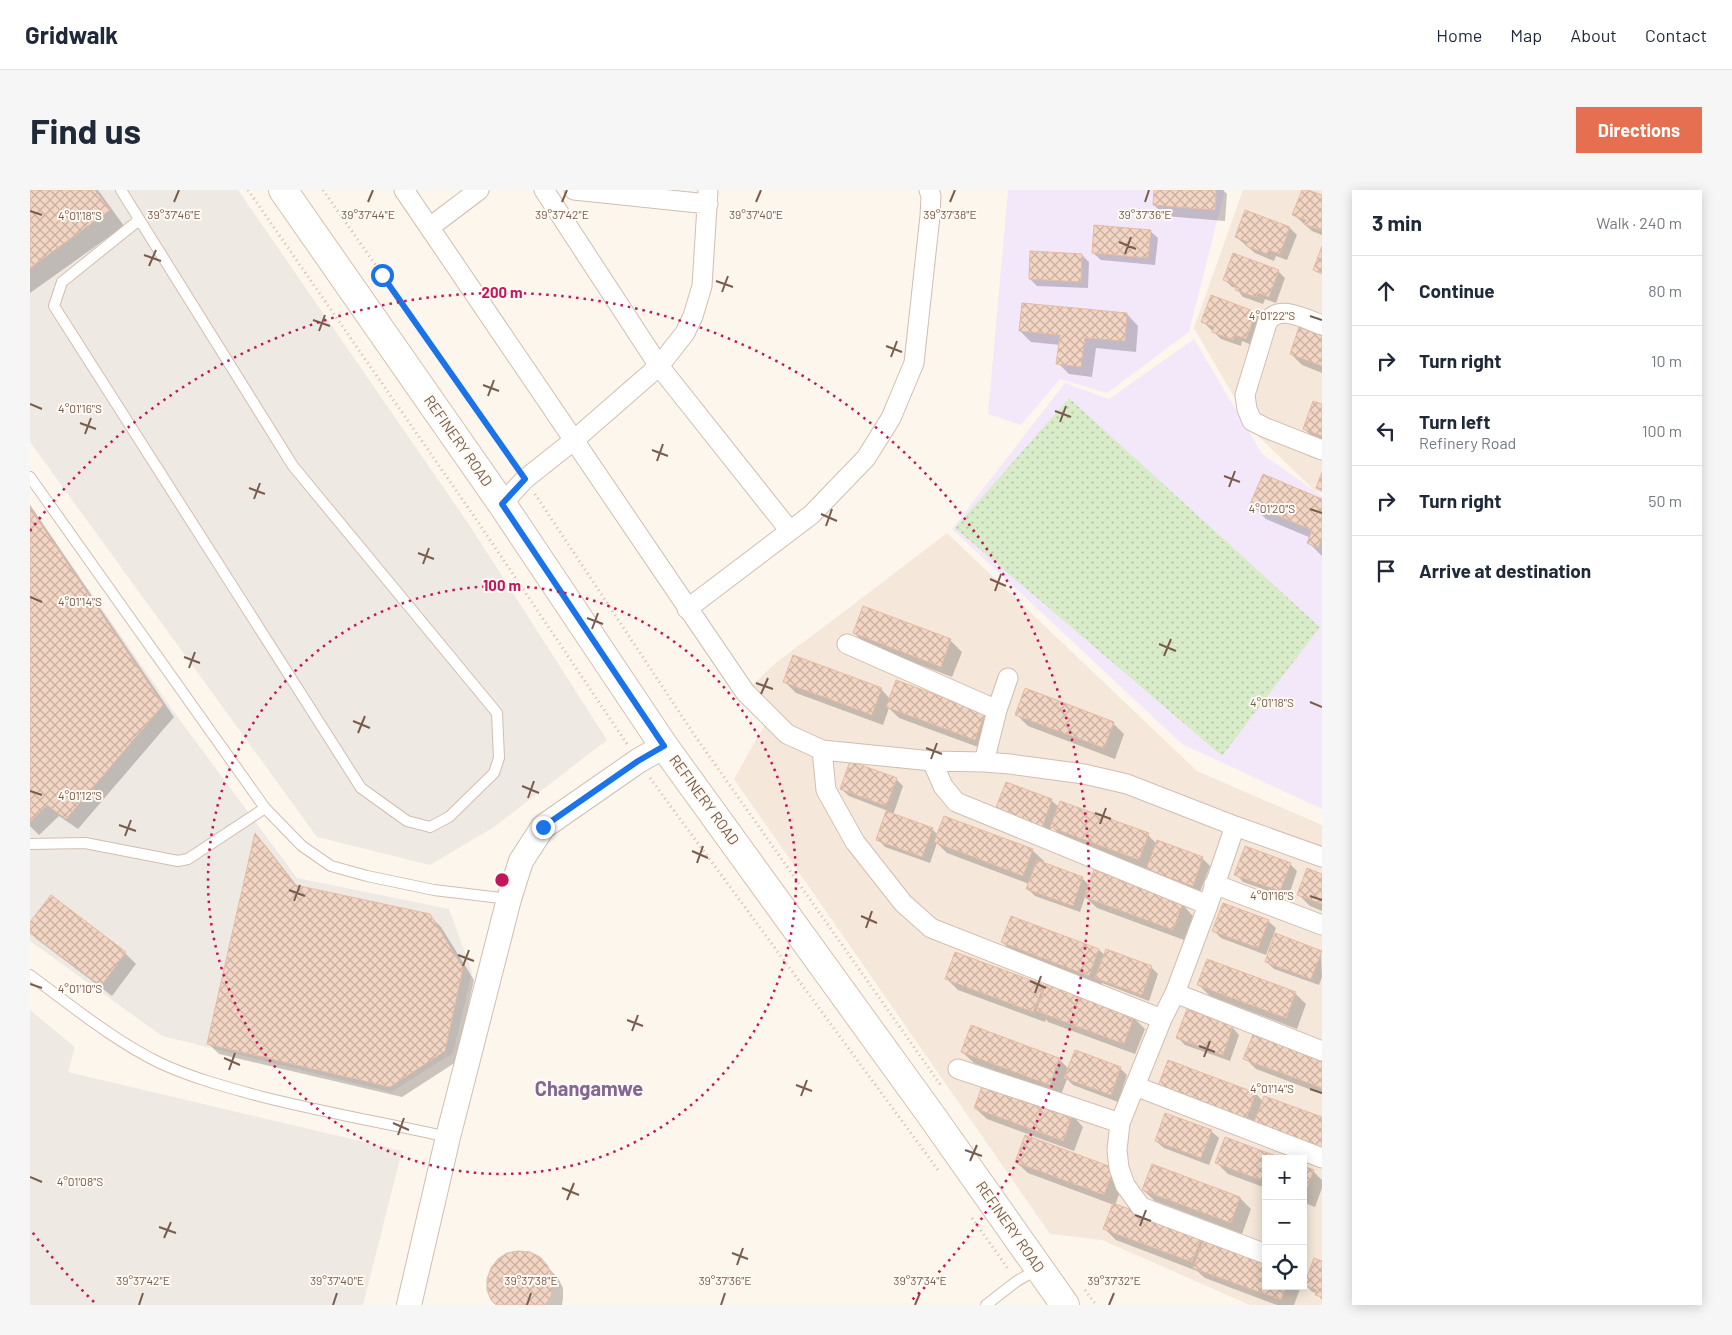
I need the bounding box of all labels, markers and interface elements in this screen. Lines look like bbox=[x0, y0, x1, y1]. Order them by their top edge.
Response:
text: Gridwalk bbox=[25, 20, 118, 49]
text: Home bbox=[1436, 24, 1482, 46]
text: Map bbox=[1510, 24, 1542, 46]
text: About bbox=[1570, 24, 1617, 46]
text: Contact bbox=[1645, 24, 1707, 46]
button: Directions bbox=[1576, 107, 1702, 153]
text: Find us bbox=[30, 109, 141, 151]
text: 39°37'46"E bbox=[147, 207, 201, 221]
text: 39°37'44"E bbox=[341, 207, 395, 221]
text: 39°37'42"E bbox=[535, 207, 589, 221]
text: 39°37'40"E bbox=[729, 207, 783, 221]
text: 39°37'38"E bbox=[923, 207, 977, 221]
text: 39°37'36"E bbox=[1118, 207, 1172, 221]
text: 4°01'18"S bbox=[58, 208, 102, 222]
text: 3 min bbox=[1372, 210, 1422, 235]
text: Walk · 240 m bbox=[1596, 213, 1682, 232]
route start bbox=[371, 264, 394, 287]
icon: ahead bbox=[1372, 277, 1400, 305]
text: Continue bbox=[1419, 279, 1495, 302]
text: 80 m bbox=[1648, 281, 1682, 300]
text: 200 m bbox=[481, 283, 523, 301]
text: 4°01'22"S bbox=[1249, 308, 1295, 322]
icon: right bbox=[1372, 347, 1400, 375]
text: Turn right bbox=[1419, 349, 1501, 372]
text: 10 m bbox=[1651, 351, 1682, 370]
street label: REFINERY ROAD bbox=[421, 391, 497, 489]
text: 4°01'16"S bbox=[58, 401, 102, 415]
text: Turn left bbox=[1419, 410, 1490, 433]
icon: left bbox=[1372, 417, 1400, 445]
text: 100 m bbox=[1642, 421, 1682, 440]
text: Refinery Road bbox=[1419, 433, 1516, 452]
icon: right bbox=[1372, 487, 1400, 515]
text: Turn right bbox=[1419, 489, 1501, 512]
text: 50 m bbox=[1648, 491, 1682, 510]
text: 4°01'20"S bbox=[1249, 501, 1295, 515]
icon: arrive bbox=[1372, 557, 1400, 585]
text: Arrive at destination bbox=[1419, 559, 1591, 582]
text: 100 m bbox=[483, 576, 521, 594]
text: 4°01'14"S bbox=[58, 594, 102, 608]
text: 4°01'18"S bbox=[1250, 695, 1294, 709]
street label: REFINERY ROAD bbox=[666, 751, 744, 848]
text: 4°01'12"S bbox=[58, 788, 102, 802]
route end bbox=[532, 816, 555, 839]
centre of rings bbox=[493, 871, 511, 889]
text: 4°01'16"S bbox=[1250, 888, 1294, 902]
text: 4°01'10"S bbox=[58, 981, 102, 995]
district label: Changamwe bbox=[535, 1076, 643, 1100]
text: 4°01'14"S bbox=[1250, 1081, 1294, 1095]
map controls bbox=[1262, 1155, 1307, 1290]
button: + bbox=[1262, 1155, 1307, 1200]
text: 4°01'08"S bbox=[57, 1174, 103, 1188]
street label: REFINERY ROAD bbox=[973, 1177, 1049, 1275]
button: − bbox=[1262, 1200, 1307, 1245]
button: locate bbox=[1262, 1245, 1307, 1290]
text: 39°37'42"E bbox=[116, 1273, 170, 1287]
text: 39°37'40"E bbox=[310, 1273, 364, 1287]
text: 39°37'38"E bbox=[504, 1273, 558, 1287]
text: 39°37'36"E bbox=[698, 1273, 752, 1287]
text: 39°37'34"E bbox=[893, 1273, 947, 1287]
text: 39°37'32"E bbox=[1087, 1273, 1141, 1287]

